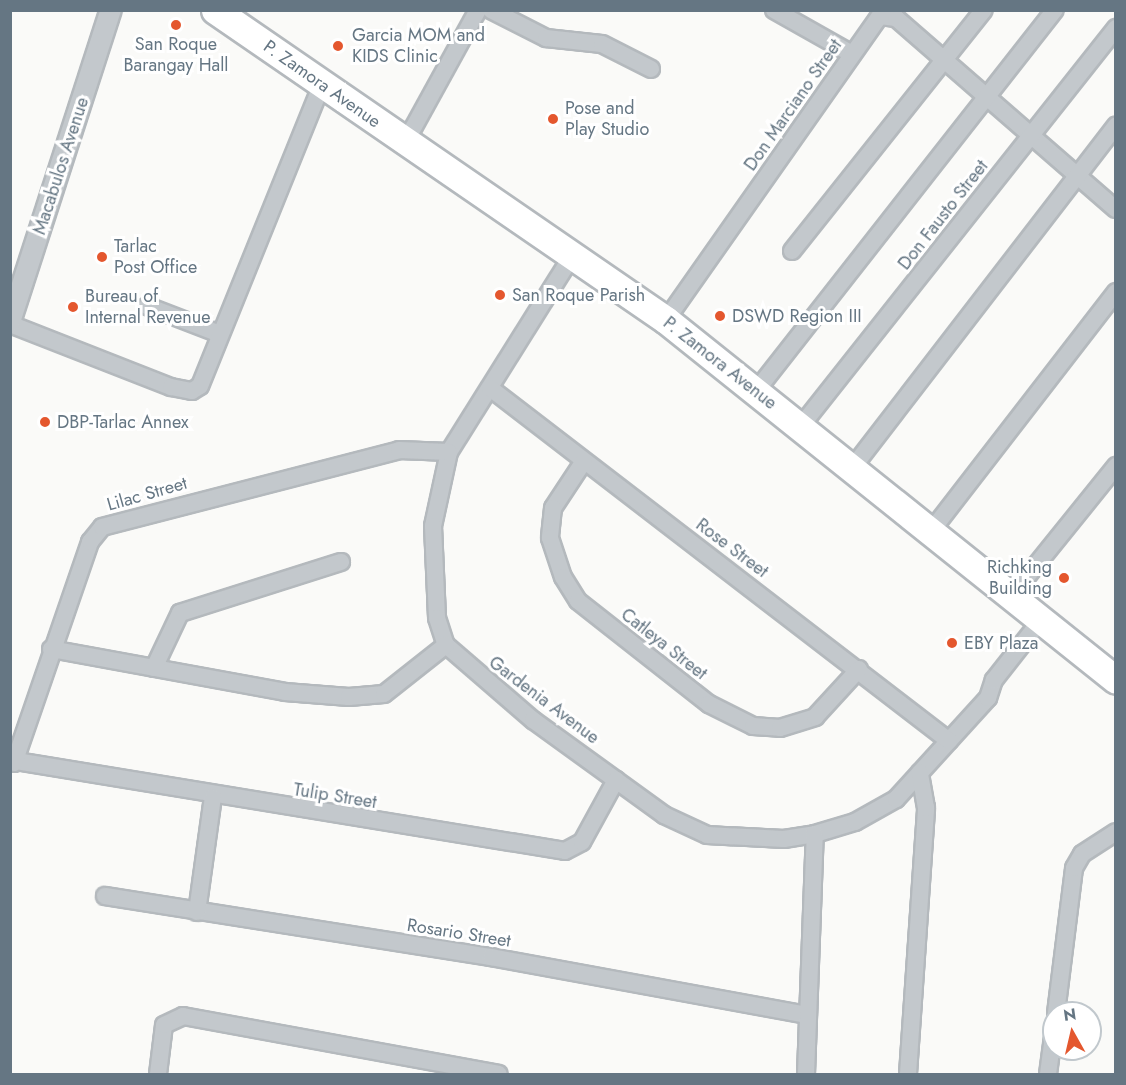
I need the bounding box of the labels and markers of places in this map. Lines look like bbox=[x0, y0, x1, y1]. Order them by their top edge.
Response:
marker: San Roque Barangay Hall bbox=[169, 18, 183, 32]
place label: Garcia MOM and KIDS Clinic bbox=[352, 25, 485, 68]
place label: San Roque Barangay Hall bbox=[124, 34, 228, 76]
marker: Garcia MOM and KIDS Clinic bbox=[329, 37, 347, 55]
place label: Pose and Play Studio bbox=[565, 98, 649, 140]
marker: Pose and Play Studio bbox=[546, 112, 560, 126]
place label: Tarlac Post Office bbox=[114, 236, 197, 278]
marker: Tarlac Post Office bbox=[95, 250, 109, 264]
place label: San Roque Parish bbox=[512, 284, 645, 306]
place label: Bureau of Internal Revenue bbox=[85, 286, 210, 328]
marker: San Roque Parish bbox=[493, 288, 507, 302]
marker: Bureau of Internal Revenue bbox=[66, 300, 80, 314]
place label: DSWD Region III bbox=[732, 305, 862, 327]
marker: DSWD Region III bbox=[713, 309, 727, 323]
place label: DBP-Tarlac Annex bbox=[57, 411, 188, 433]
marker: DBP-Tarlac Annex bbox=[38, 415, 52, 429]
place label: Richking Building bbox=[987, 557, 1052, 600]
marker: Richking Building bbox=[1057, 571, 1071, 585]
place label: EBY Plaza bbox=[964, 632, 1039, 654]
marker: EBY Plaza bbox=[945, 636, 959, 650]

